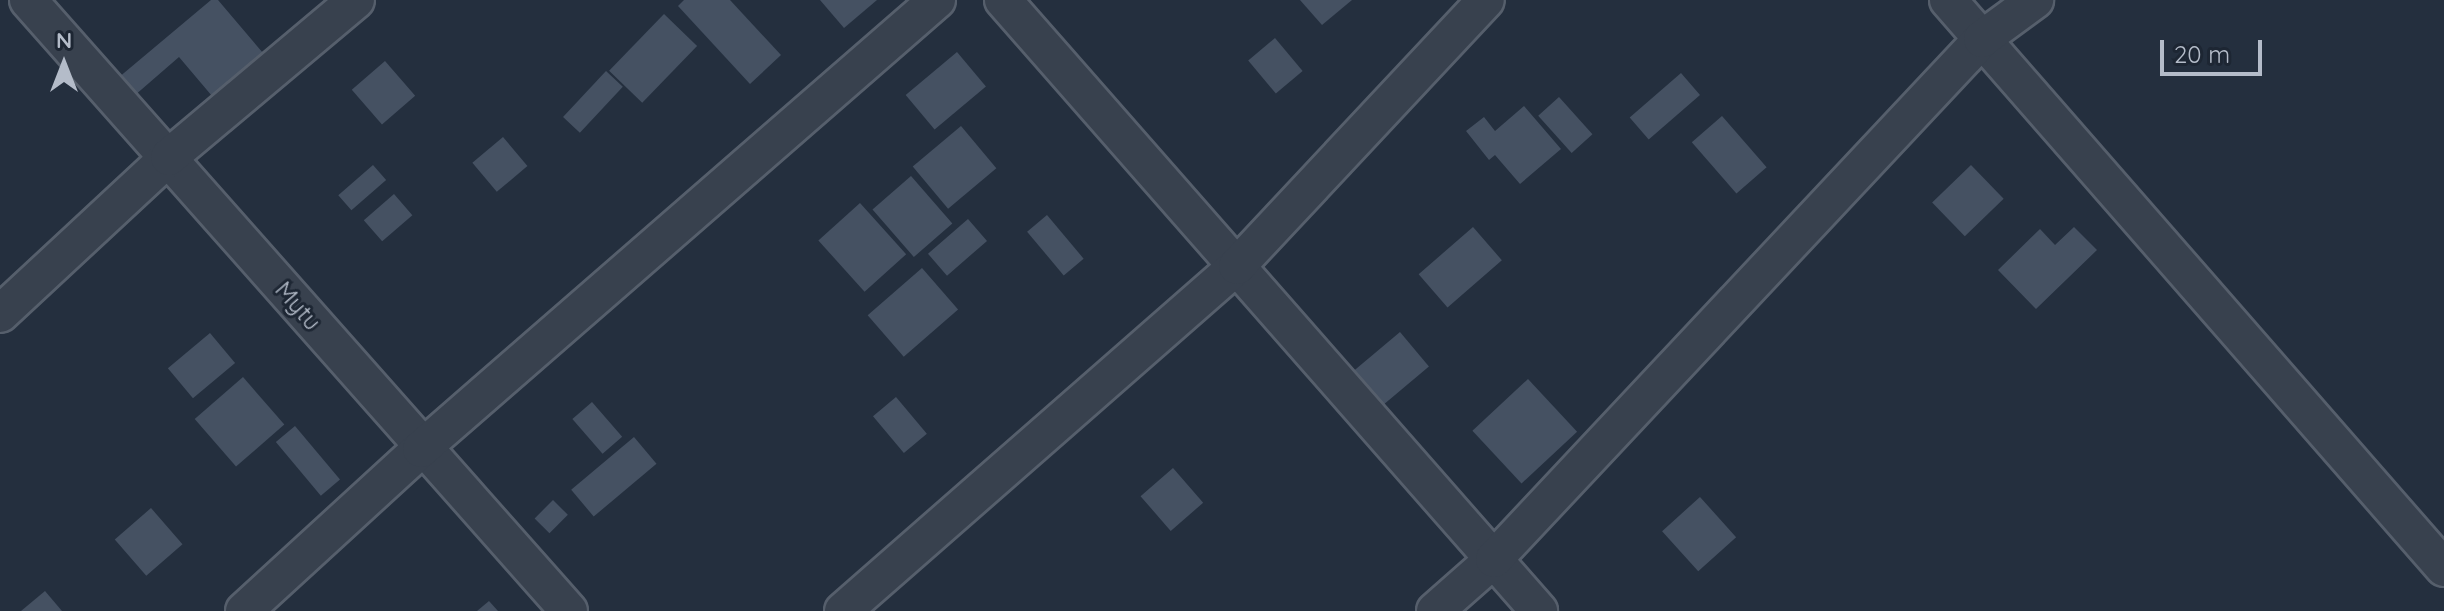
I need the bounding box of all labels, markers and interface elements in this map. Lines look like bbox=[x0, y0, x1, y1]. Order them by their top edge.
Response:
north arrow bbox=[24, 24, 104, 104]
scale bar bbox=[2164, 24, 2266, 74]
text: N bbox=[56, 26, 72, 54]
text: 20 m bbox=[2174, 39, 2230, 69]
street label: Mytu bbox=[269, 276, 327, 336]

